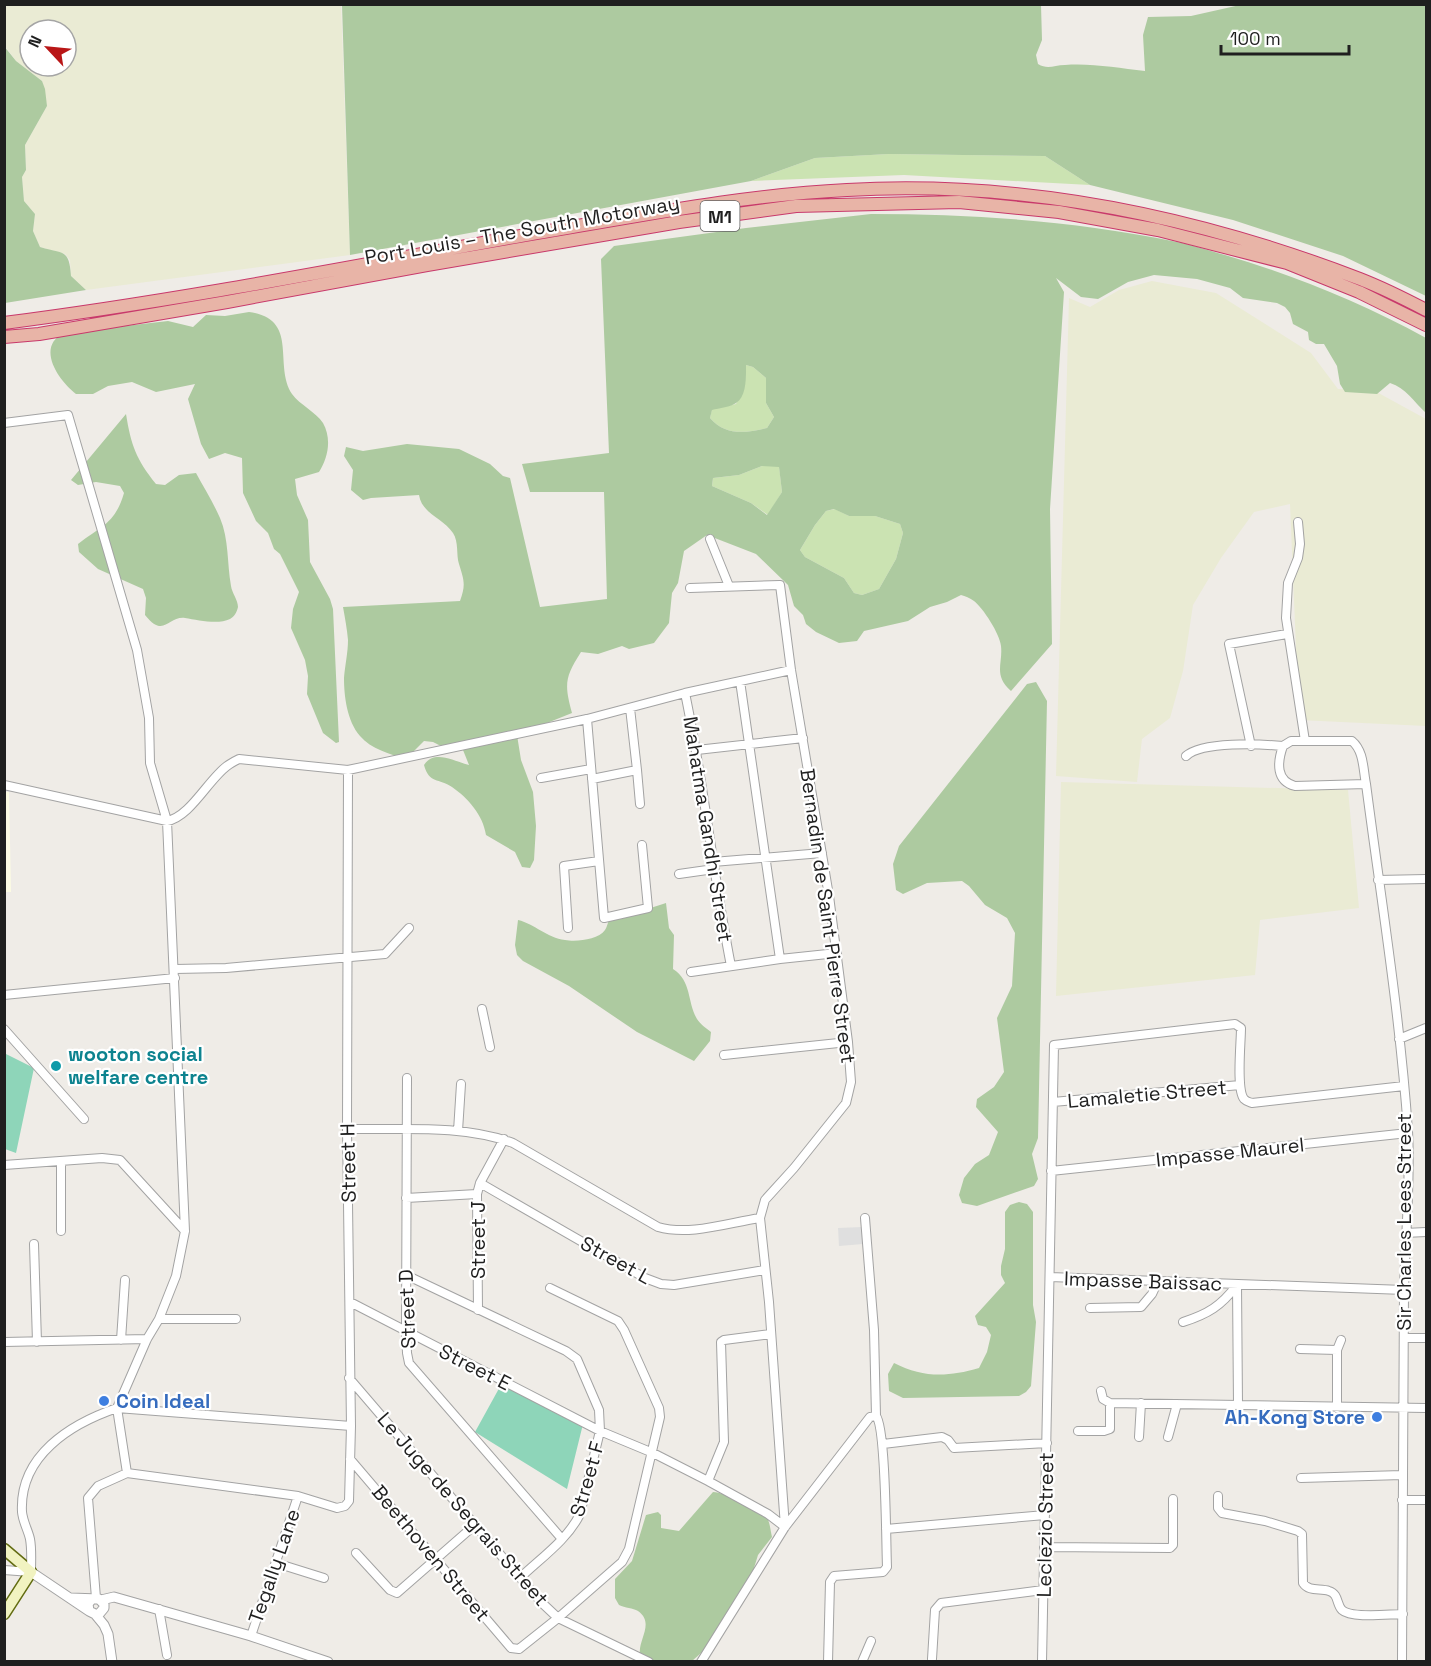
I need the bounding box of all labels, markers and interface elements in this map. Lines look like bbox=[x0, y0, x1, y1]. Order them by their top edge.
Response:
north arrow bbox=[18, 18, 78, 78]
scale bar bbox=[1221, 18, 1348, 56]
text: 100 m bbox=[1230, 27, 1281, 50]
text: N bbox=[23, 32, 47, 51]
street label: Port Louis – The South Motorway bbox=[362, 189, 682, 271]
road number: M1 bbox=[700, 201, 740, 231]
street label: Mahatma Gandhi Street bbox=[677, 714, 739, 944]
street label: Bernadin de Saint Pierre Street bbox=[794, 767, 862, 1065]
place label: wooton social welfare centre bbox=[68, 1041, 208, 1090]
marker: wooton social welfare centre bbox=[49, 1059, 63, 1073]
street label: Lamaletie Street bbox=[1066, 1074, 1228, 1114]
street label: Sir Charles Lees Street bbox=[1391, 1113, 1417, 1331]
street label: Street H bbox=[334, 1123, 362, 1203]
street label: Impasse Maurel bbox=[1154, 1131, 1306, 1173]
street label: Street J bbox=[465, 1201, 491, 1279]
street label: Street L bbox=[576, 1230, 656, 1290]
street label: Impasse Baissac bbox=[1063, 1265, 1223, 1297]
street label: Street D bbox=[393, 1269, 421, 1349]
street label: Street E bbox=[435, 1338, 515, 1396]
place label: Coin Ideal bbox=[116, 1388, 210, 1414]
marker: Coin Ideal bbox=[97, 1394, 111, 1408]
place label: Ah-Kong Store bbox=[1225, 1404, 1365, 1430]
street label: Le Juge de Segrais Street bbox=[372, 1407, 554, 1611]
marker: Ah-Kong Store bbox=[1370, 1410, 1384, 1424]
street label: Street F bbox=[564, 1438, 610, 1520]
street label: Leclezio Street bbox=[1031, 1452, 1059, 1598]
street label: Beethoven Street bbox=[366, 1479, 496, 1627]
street label: Tegally Lane bbox=[242, 1505, 306, 1627]

